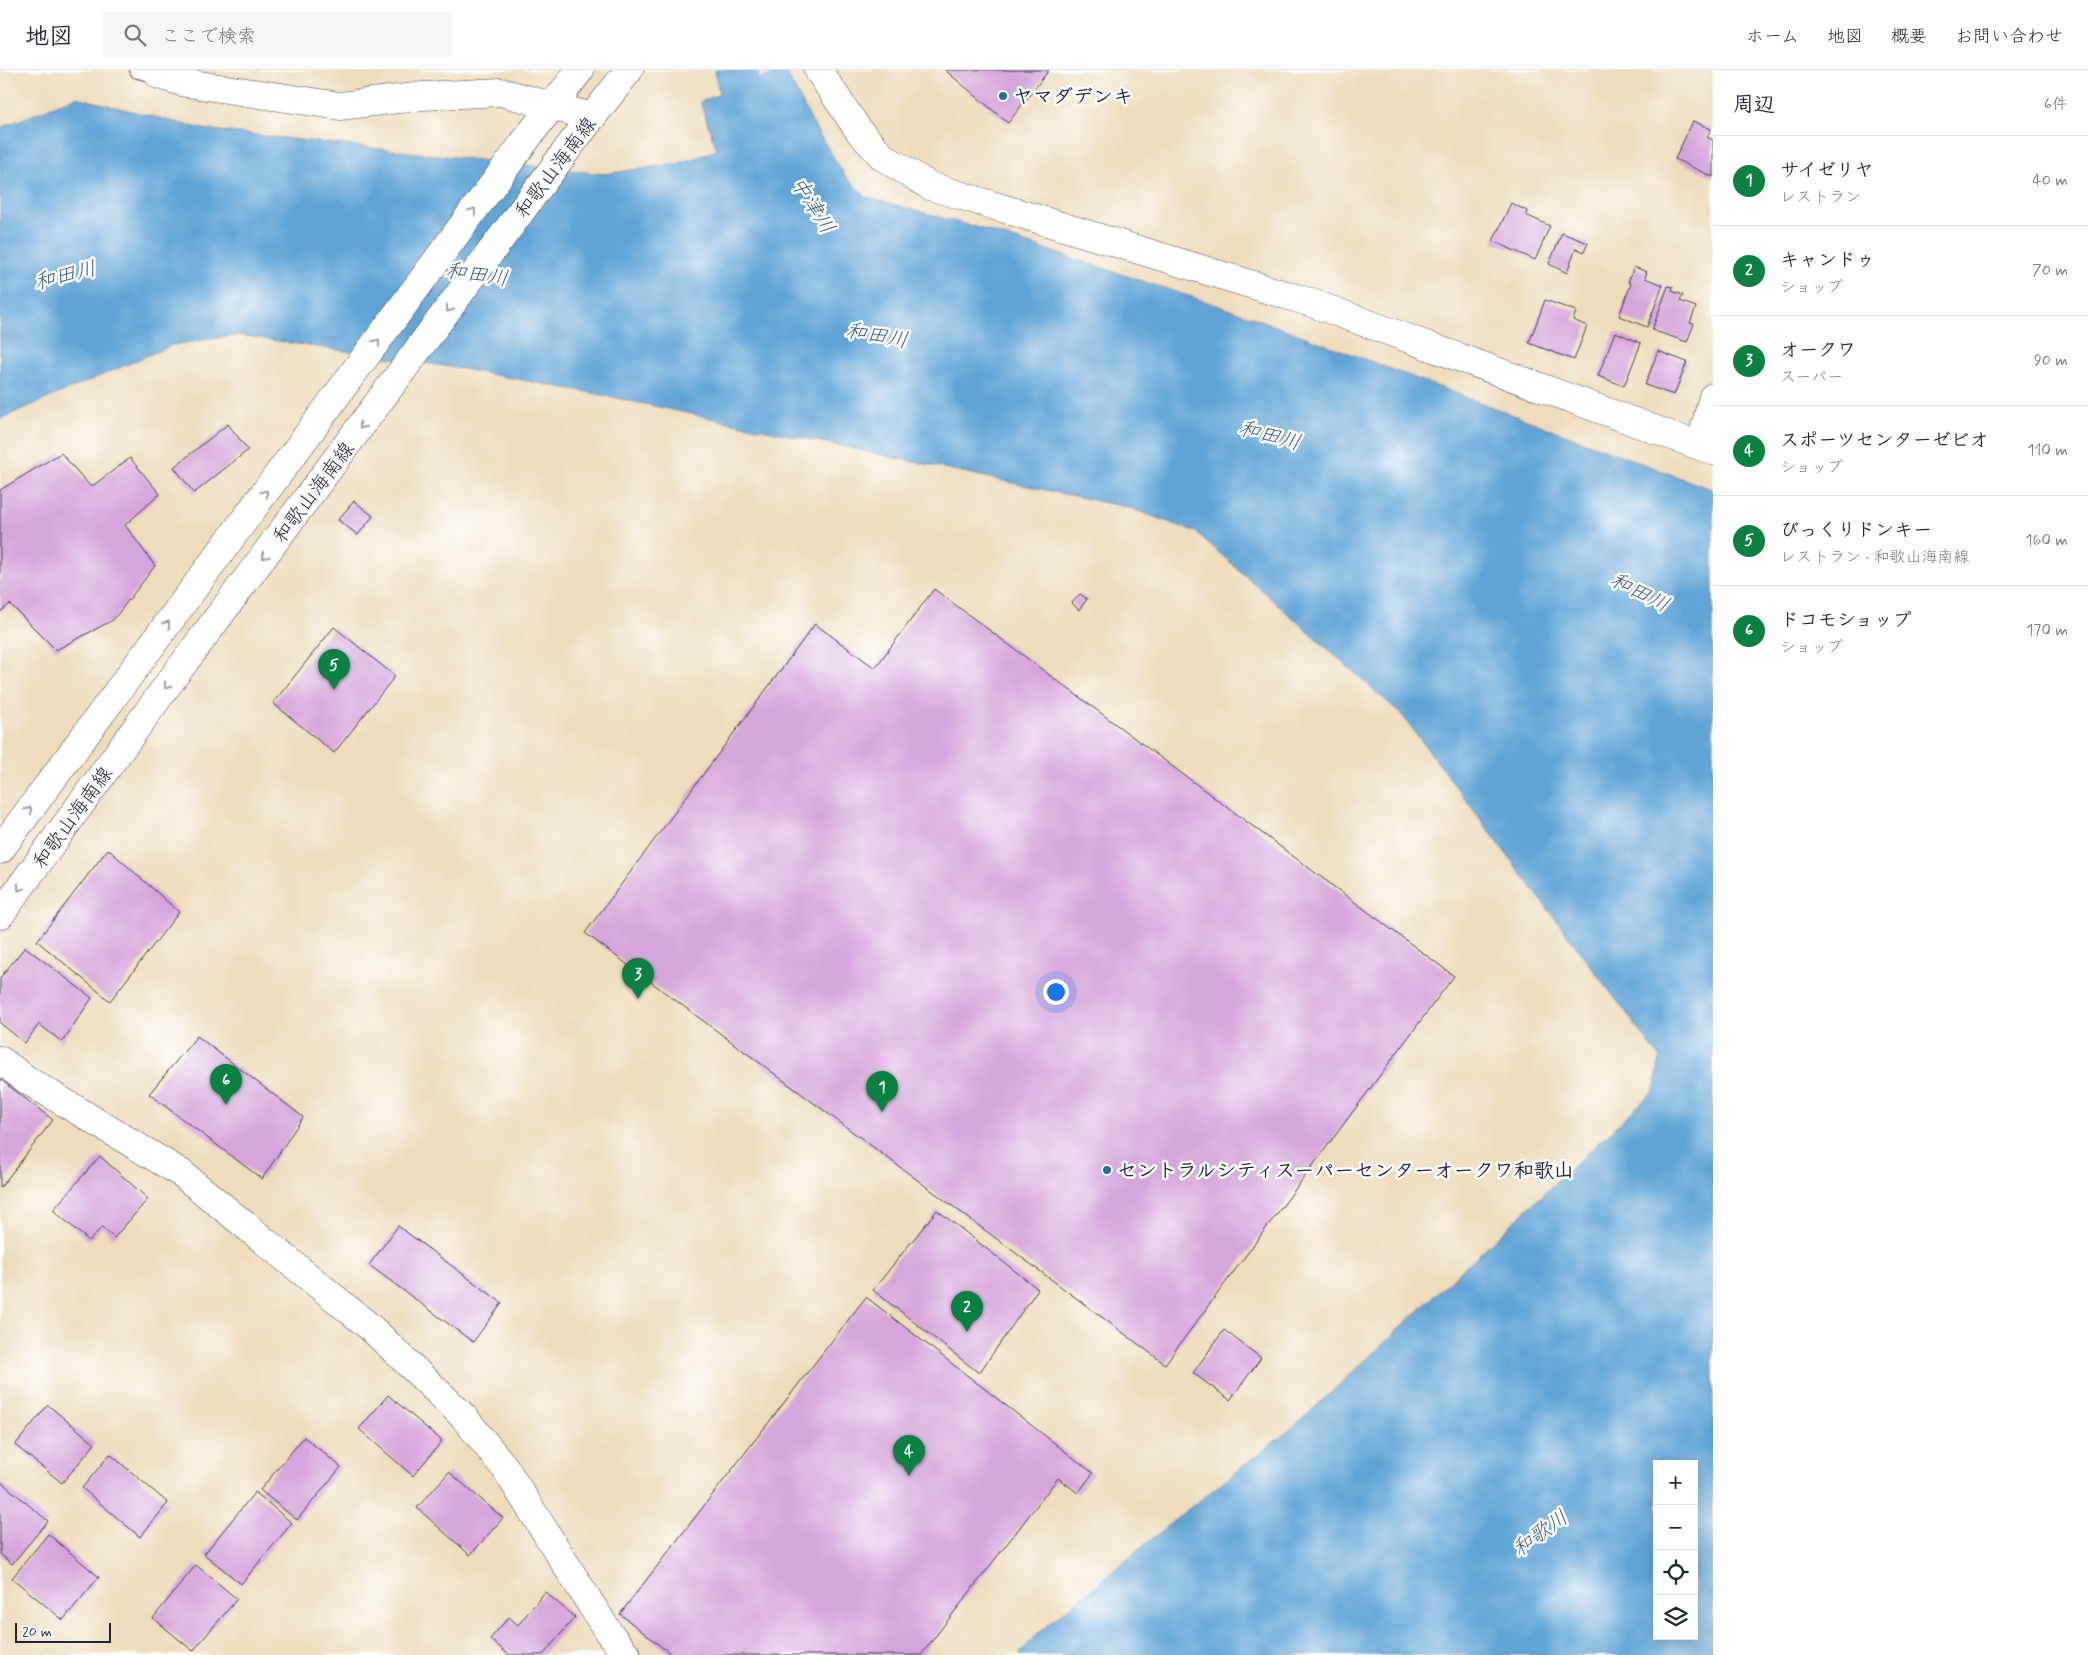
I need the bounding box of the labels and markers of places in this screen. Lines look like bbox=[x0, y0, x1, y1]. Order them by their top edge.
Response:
place label: ヤマダデンキ bbox=[1013, 84, 1133, 111]
marker: ヤマダデンキ bbox=[997, 90, 1009, 102]
pin: 5 bbox=[318, 649, 350, 690]
pin: 3 bbox=[622, 958, 654, 999]
pin: 6 bbox=[210, 1064, 242, 1105]
pin: 1 bbox=[866, 1071, 898, 1112]
place label: セントラルシティスーパーセンターオークワ和歌山 bbox=[1117, 1158, 1574, 1185]
marker: セントラルシティスーパーセンターオークワ和歌山 bbox=[1101, 1164, 1113, 1176]
pin: 2 bbox=[951, 1291, 983, 1332]
pin: 4 bbox=[893, 1435, 925, 1476]

